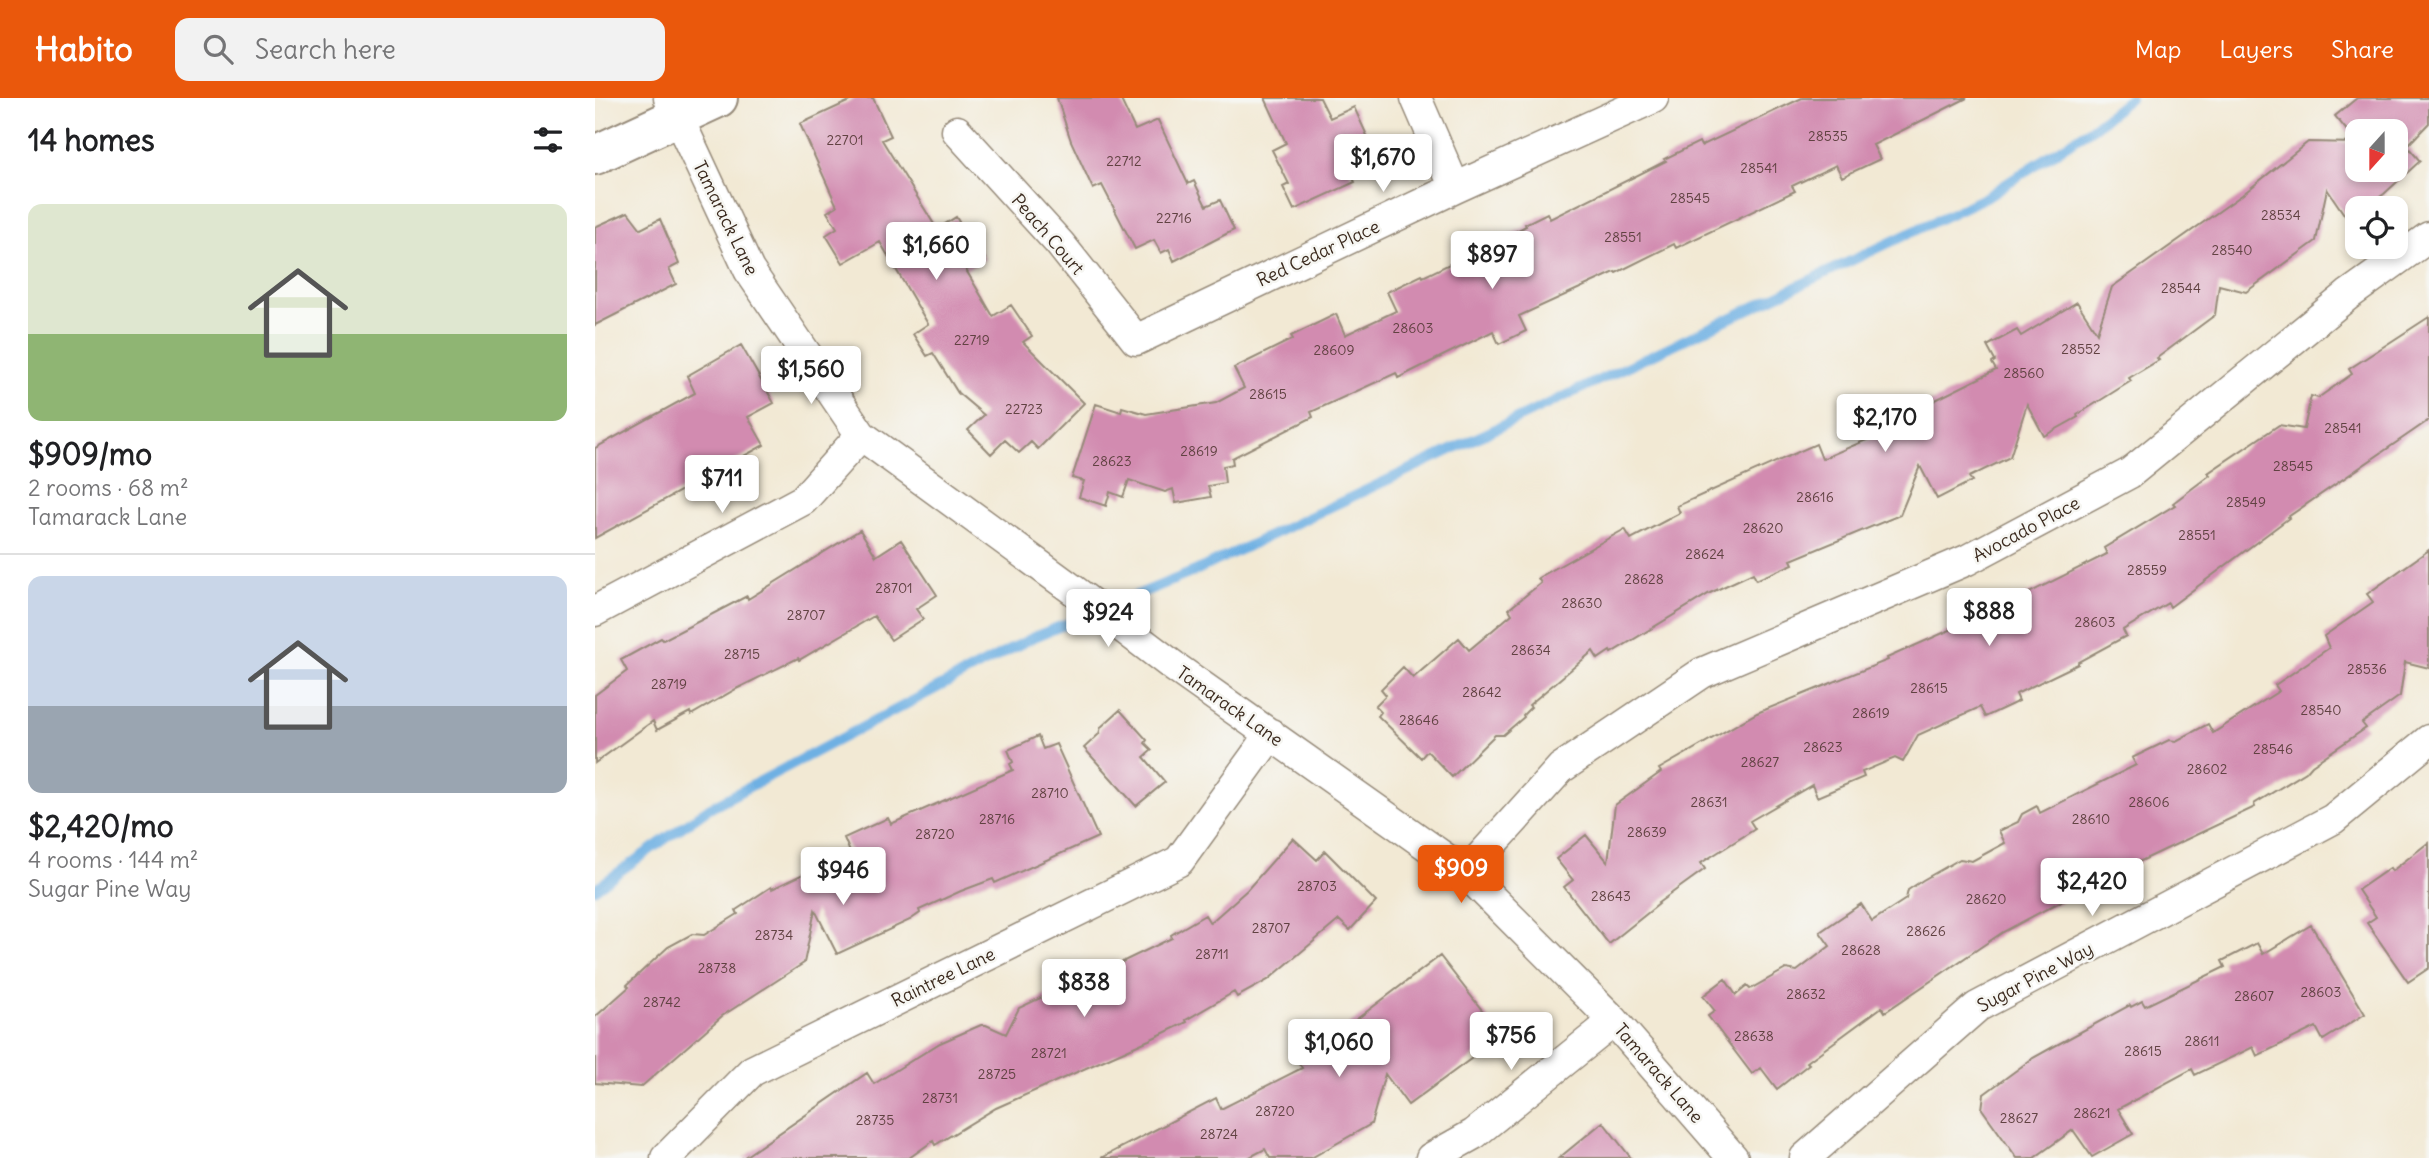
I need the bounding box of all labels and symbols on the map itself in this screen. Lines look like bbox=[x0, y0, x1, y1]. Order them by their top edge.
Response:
north arrow bbox=[2345, 119, 2408, 182]
house number: 28535 bbox=[1808, 127, 1848, 145]
house number: 22701 bbox=[827, 131, 863, 149]
pin: $1,670 bbox=[1326, 134, 1440, 194]
house number: 22712 bbox=[1106, 152, 1142, 170]
street label: Tamarack Lane bbox=[688, 157, 764, 279]
house number: 28541 bbox=[1740, 159, 1778, 177]
street label: Peach Court bbox=[1007, 189, 1089, 279]
house number: 28545 bbox=[1670, 189, 1710, 207]
house number: 28534 bbox=[2261, 206, 2301, 224]
house number: 22716 bbox=[1156, 209, 1192, 227]
street label: Red Cedar Place bbox=[1253, 215, 1383, 291]
pin: $1,660 bbox=[879, 222, 993, 282]
house number: 28551 bbox=[1604, 228, 1642, 246]
pin: $897 bbox=[1451, 232, 1533, 291]
house number: 28540 bbox=[2211, 241, 2253, 259]
house number: 28544 bbox=[2161, 279, 2201, 297]
house number: 28603 bbox=[1393, 319, 1434, 337]
house number: 22719 bbox=[954, 331, 990, 349]
house number: 28552 bbox=[2061, 340, 2101, 358]
house number: 28609 bbox=[1313, 341, 1355, 359]
pin: $1,560 bbox=[754, 346, 868, 406]
house number: 28560 bbox=[2003, 364, 2045, 382]
house number: 28615 bbox=[1249, 385, 1287, 403]
pin: $2,170 bbox=[1828, 394, 1942, 454]
house number: 22723 bbox=[1005, 400, 1043, 418]
house number: 28541 bbox=[2324, 419, 2362, 437]
house number: 28619 bbox=[1180, 442, 1218, 460]
house number: 28623 bbox=[1092, 452, 1132, 470]
pin: $711 bbox=[681, 456, 763, 515]
house number: 28545 bbox=[2273, 457, 2313, 475]
house number: 28616 bbox=[1796, 488, 1834, 506]
street label: Avocado Place bbox=[1968, 491, 2084, 567]
house number: 28549 bbox=[2226, 493, 2266, 511]
house number: 28620 bbox=[1743, 519, 1783, 537]
house number: 28551 bbox=[2178, 526, 2216, 544]
house number: 28624 bbox=[1685, 545, 1725, 563]
house number: 28559 bbox=[2127, 561, 2167, 579]
house number: 28628 bbox=[1624, 570, 1664, 588]
house number: 28701 bbox=[875, 579, 913, 597]
pin: $888 bbox=[1948, 588, 2030, 648]
pin: $924 bbox=[1067, 589, 1149, 649]
house number: 28630 bbox=[1562, 594, 1602, 612]
house number: 28707 bbox=[787, 606, 825, 624]
house number: 28603 bbox=[2075, 613, 2116, 631]
house number: 28634 bbox=[1511, 641, 1551, 659]
house number: 28715 bbox=[724, 645, 760, 663]
house number: 28536 bbox=[2347, 660, 2387, 678]
street label: Tamarack Lane bbox=[1172, 661, 1288, 751]
house number: 28719 bbox=[651, 675, 687, 693]
house number: 28615 bbox=[1910, 679, 1948, 697]
house number: 28642 bbox=[1462, 683, 1502, 701]
house number: 28540 bbox=[2300, 701, 2342, 719]
house number: 28619 bbox=[1852, 704, 1890, 722]
house number: 28646 bbox=[1399, 711, 1439, 729]
house number: 28623 bbox=[1803, 738, 1843, 756]
house number: 28546 bbox=[2253, 740, 2293, 758]
house number: 28627 bbox=[1741, 753, 1779, 771]
house number: 28602 bbox=[2187, 760, 2228, 778]
house number: 28710 bbox=[1031, 784, 1069, 802]
house number: 28631 bbox=[1690, 793, 1728, 811]
house number: 28606 bbox=[2128, 793, 2170, 811]
house number: 28716 bbox=[979, 810, 1015, 828]
house number: 28610 bbox=[2072, 810, 2110, 828]
house number: 28639 bbox=[1627, 823, 1667, 841]
house number: 28720 bbox=[915, 825, 955, 843]
pin: $909 bbox=[1420, 846, 1502, 905]
pin: $946 bbox=[802, 848, 884, 907]
pin: $2,420 bbox=[2035, 858, 2149, 918]
house number: 28703 bbox=[1297, 877, 1337, 895]
house number: 28643 bbox=[1591, 887, 1631, 905]
house number: 28620 bbox=[1966, 890, 2006, 908]
house number: 28707 bbox=[1252, 919, 1290, 937]
house number: 28626 bbox=[1906, 922, 1946, 940]
house number: 28734 bbox=[755, 926, 793, 944]
street label: Sugar Pine Way bbox=[1973, 937, 2097, 1017]
house number: 28628 bbox=[1841, 941, 1881, 959]
street label: Raintree Lane bbox=[887, 942, 999, 1012]
house number: 28711 bbox=[1195, 945, 1229, 963]
house number: 28738 bbox=[698, 959, 736, 977]
pin: $838 bbox=[1043, 960, 1125, 1019]
house number: 28603 bbox=[2301, 983, 2342, 1001]
house number: 28632 bbox=[1786, 985, 1826, 1003]
house number: 28607 bbox=[2234, 987, 2274, 1005]
house number: 28742 bbox=[643, 993, 681, 1011]
pin: $756 bbox=[1470, 1012, 1552, 1072]
street label: Tamarack Lane bbox=[1609, 1018, 1709, 1128]
pin: $1,060 bbox=[1282, 1020, 1396, 1079]
house number: 28638 bbox=[1734, 1027, 1774, 1045]
house number: 28611 bbox=[2185, 1032, 2219, 1050]
house number: 28615 bbox=[2124, 1042, 2162, 1060]
house number: 28721 bbox=[1031, 1044, 1067, 1062]
house number: 28725 bbox=[978, 1065, 1016, 1083]
house number: 28731 bbox=[922, 1089, 958, 1107]
house number: 28720 bbox=[1255, 1102, 1295, 1120]
house number: 28621 bbox=[2073, 1104, 2111, 1122]
house number: 28627 bbox=[2000, 1109, 2038, 1127]
house number: 28735 bbox=[856, 1111, 894, 1129]
house number: 28724 bbox=[1200, 1125, 1238, 1143]

